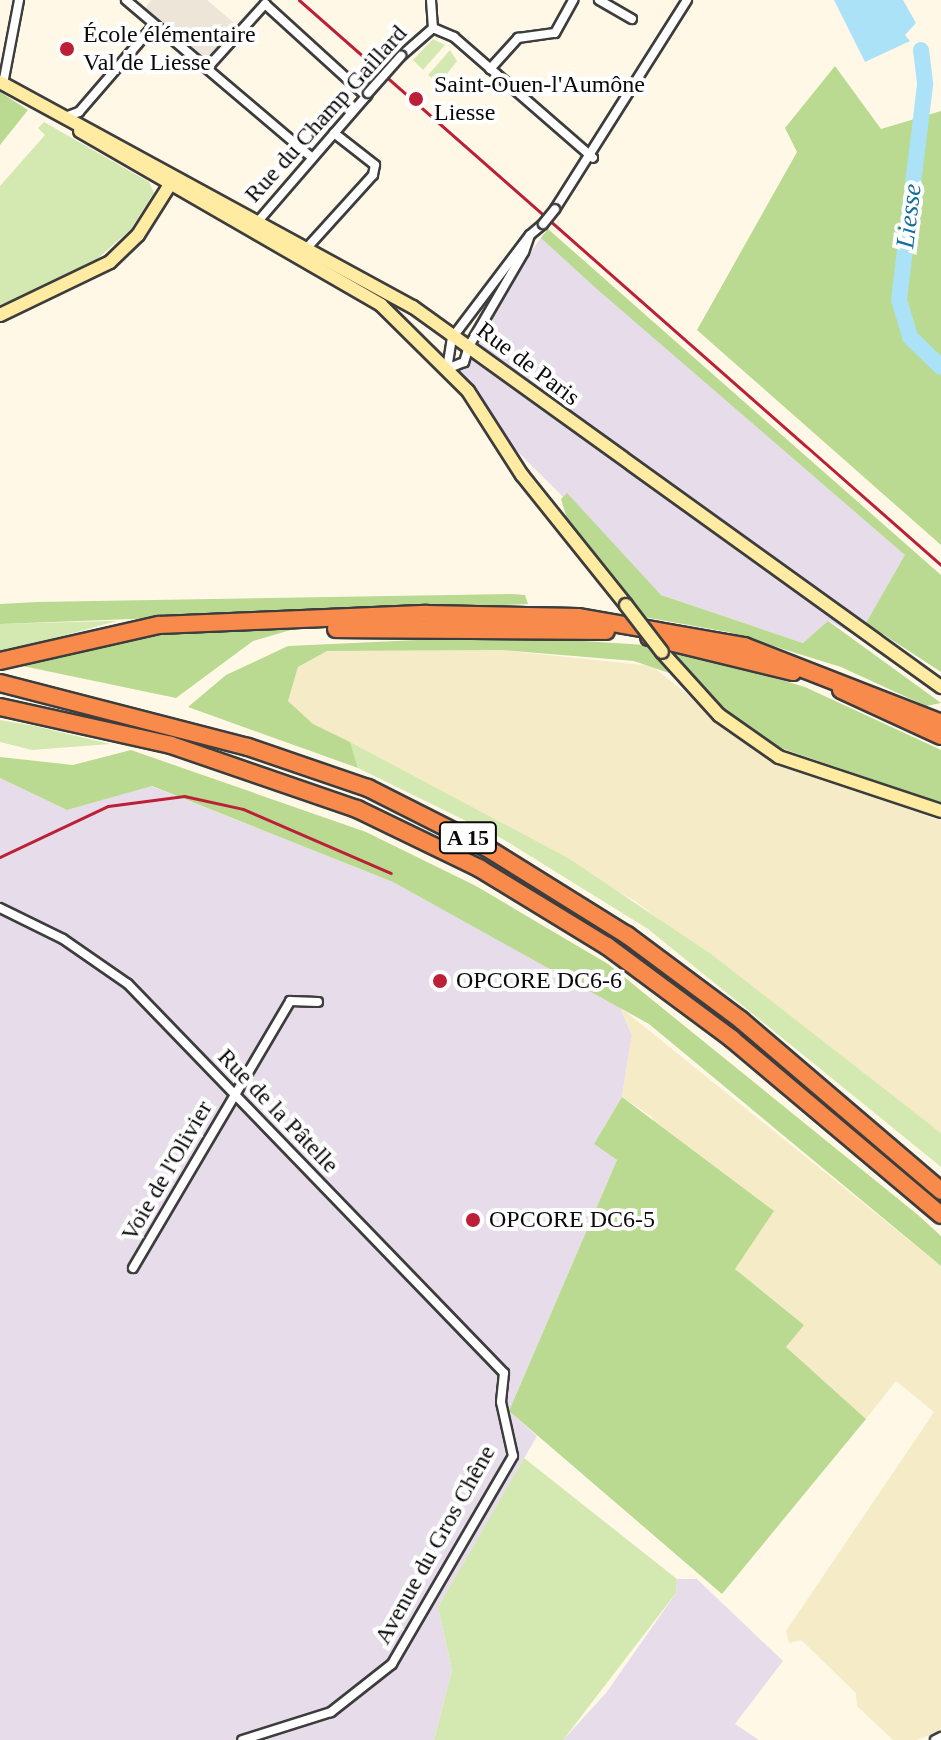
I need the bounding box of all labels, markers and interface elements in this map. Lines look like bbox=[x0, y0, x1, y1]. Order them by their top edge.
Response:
street label: Rue du Champ Gaillard bbox=[239, 19, 413, 209]
place label: École élémentaire Val de Liesse bbox=[83, 21, 256, 77]
marker: École élémentaire Val de Liesse bbox=[58, 40, 76, 58]
place label: Saint-Ouen-l'Aumône Liesse bbox=[434, 71, 645, 127]
marker: Saint-Ouen-l'Aumône Liesse bbox=[405, 88, 427, 110]
water label: Liesse bbox=[890, 182, 928, 250]
street label: Rue de Paris bbox=[471, 316, 585, 412]
road number: A 15 bbox=[438, 820, 498, 856]
place label: OPCORE DC6-6 bbox=[456, 967, 622, 995]
marker: OPCORE DC6-6 bbox=[431, 972, 449, 990]
street label: Rue de la Pâtelle bbox=[211, 1043, 345, 1179]
street label: Voie de l'Olivier bbox=[115, 1096, 219, 1246]
place label: OPCORE DC6-5 bbox=[489, 1206, 655, 1234]
marker: OPCORE DC6-5 bbox=[464, 1211, 482, 1229]
street label: Avenue du Gros Chêne bbox=[368, 1441, 502, 1649]

